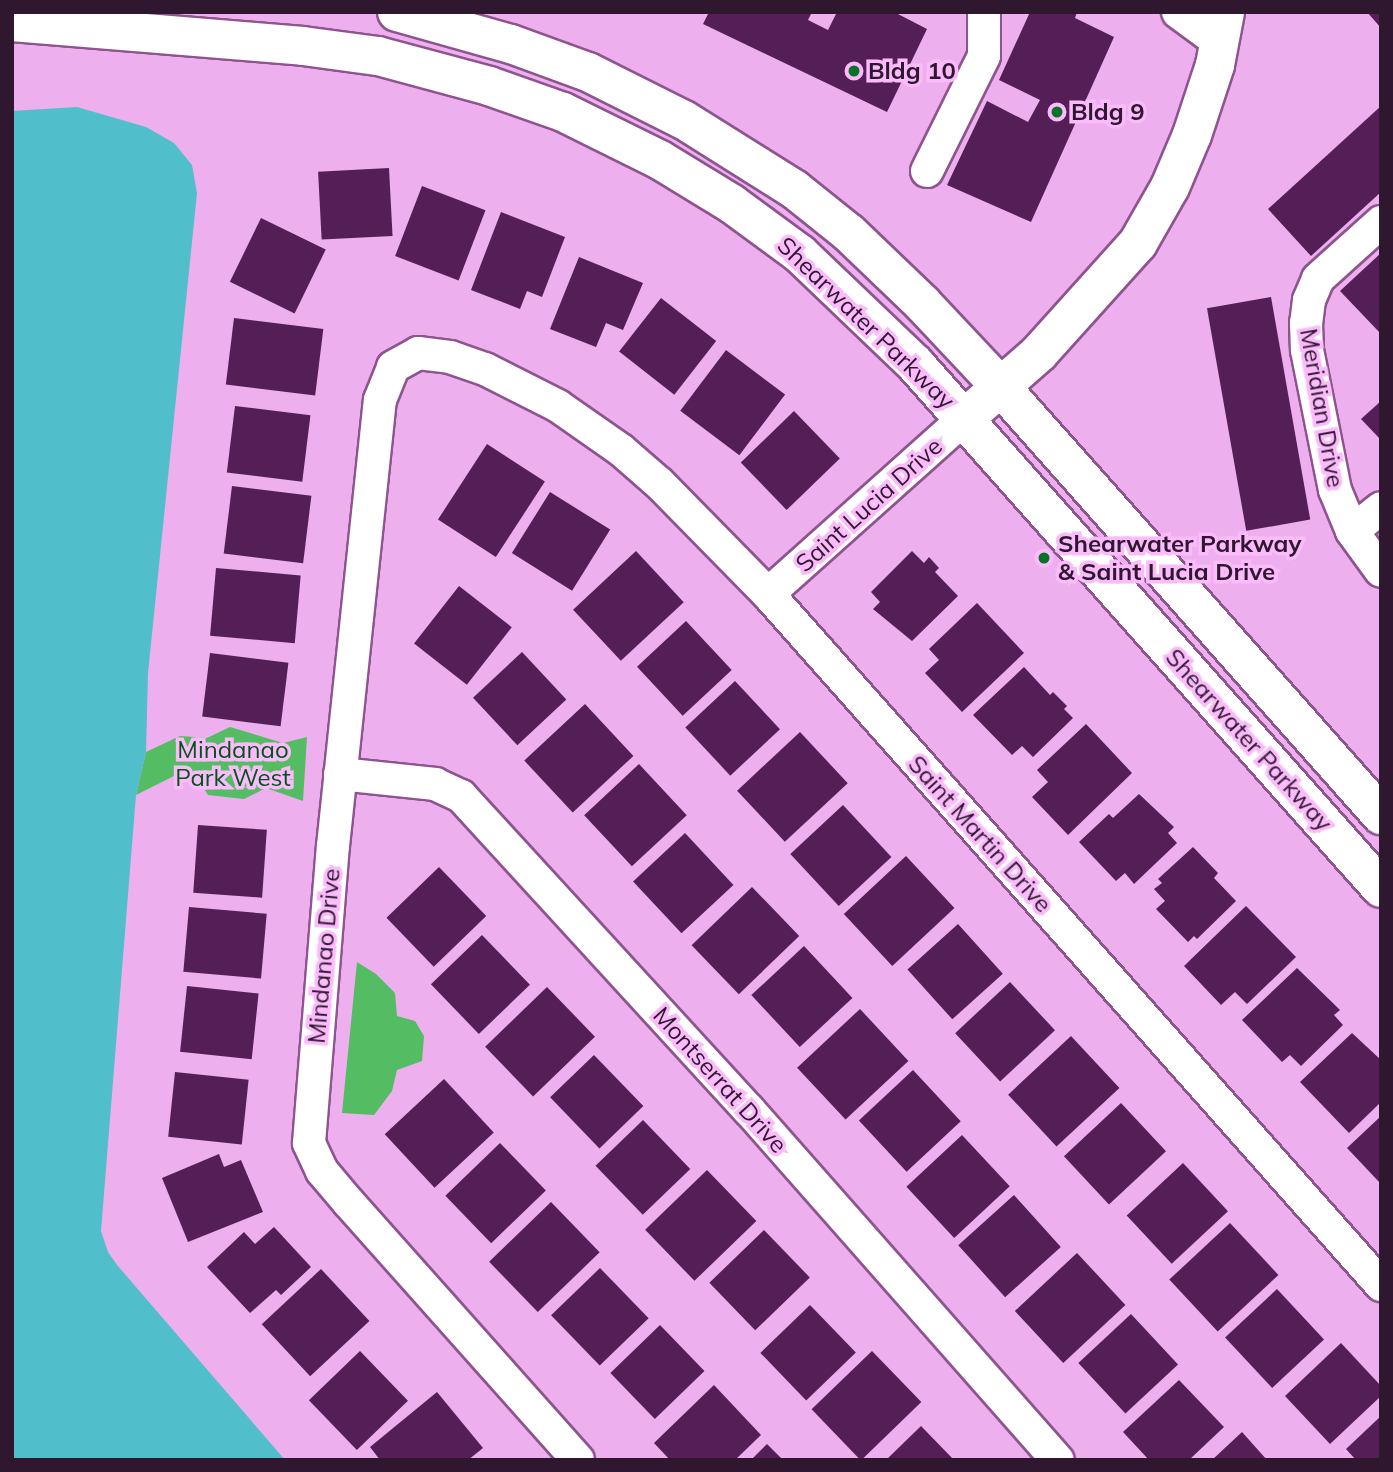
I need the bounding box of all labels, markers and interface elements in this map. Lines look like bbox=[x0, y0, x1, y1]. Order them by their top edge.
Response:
place label: Bldg 10 bbox=[868, 57, 956, 85]
marker: Bldg 10 bbox=[846, 63, 862, 79]
place label: Bldg 9 bbox=[1071, 98, 1145, 126]
marker: Bldg 9 bbox=[1049, 104, 1065, 120]
street label: Shearwater Parkway bbox=[771, 231, 961, 415]
street label: Meridian Drive bbox=[1294, 326, 1350, 490]
street label: Saint Lucia Drive bbox=[790, 432, 948, 578]
place label: Shearwater Parkway & Saint Lucia Drive bbox=[1058, 530, 1301, 586]
marker: Shearwater Parkway & Saint Lucia Drive bbox=[1036, 550, 1052, 566]
street label: Shearwater Parkway bbox=[1160, 643, 1338, 837]
park label: Mindanao Park West bbox=[175, 736, 291, 792]
street label: Saint Martin Drive bbox=[902, 750, 1058, 918]
street label: Mindanao Drive bbox=[302, 867, 346, 1045]
street label: Montserrat Drive bbox=[647, 1001, 793, 1159]

